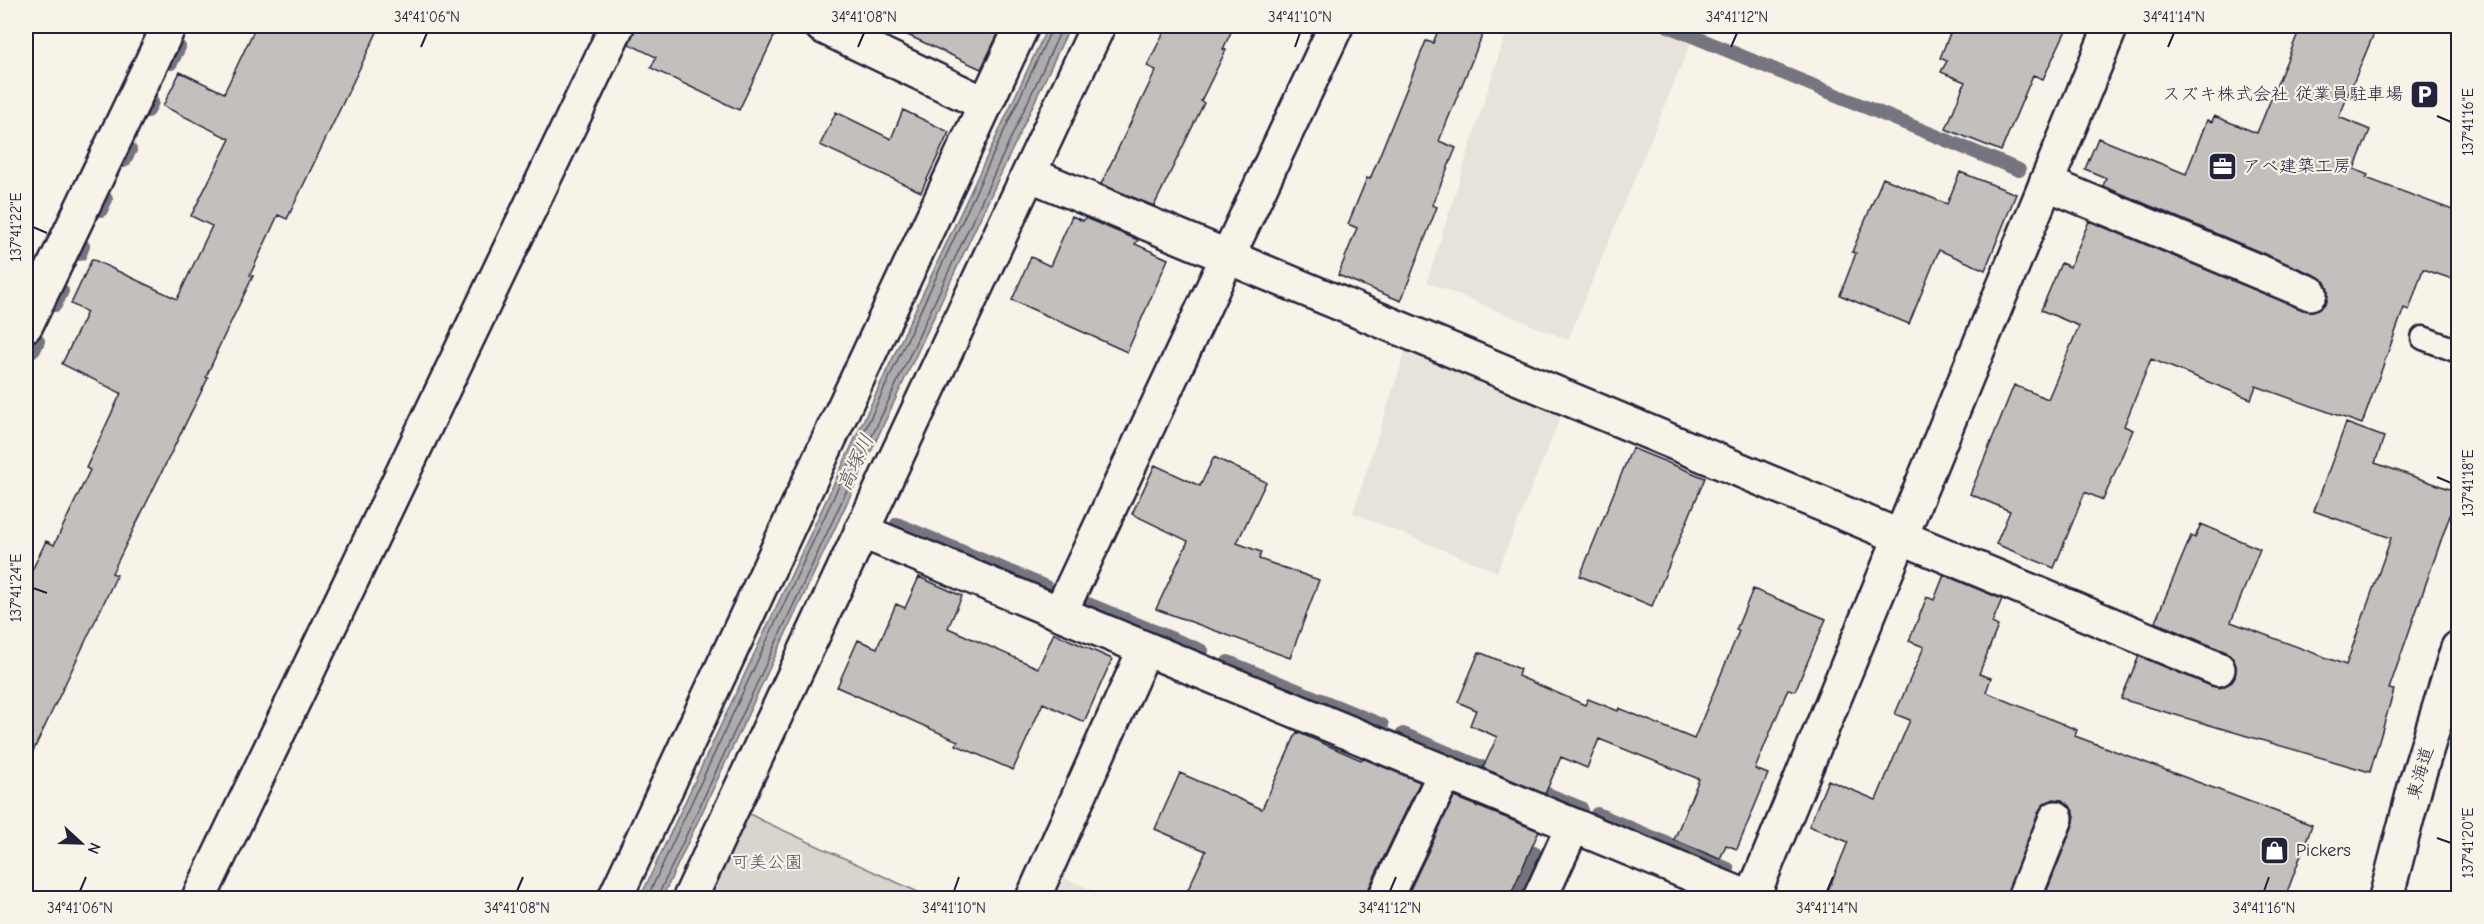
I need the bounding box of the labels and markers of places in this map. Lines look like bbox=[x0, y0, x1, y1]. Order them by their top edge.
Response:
parking icon: スズキ株式会社 従業員駐車場 bbox=[2408, 78, 2440, 110]
place label: スズキ株式会社 従業員駐車場 bbox=[2162, 84, 2403, 105]
office icon: アベ建築工房 bbox=[2206, 150, 2238, 182]
place label: アベ建築工房 bbox=[2243, 156, 2351, 177]
shop icon: Pickers bbox=[2259, 834, 2291, 866]
place label: Pickers bbox=[2296, 840, 2351, 861]

